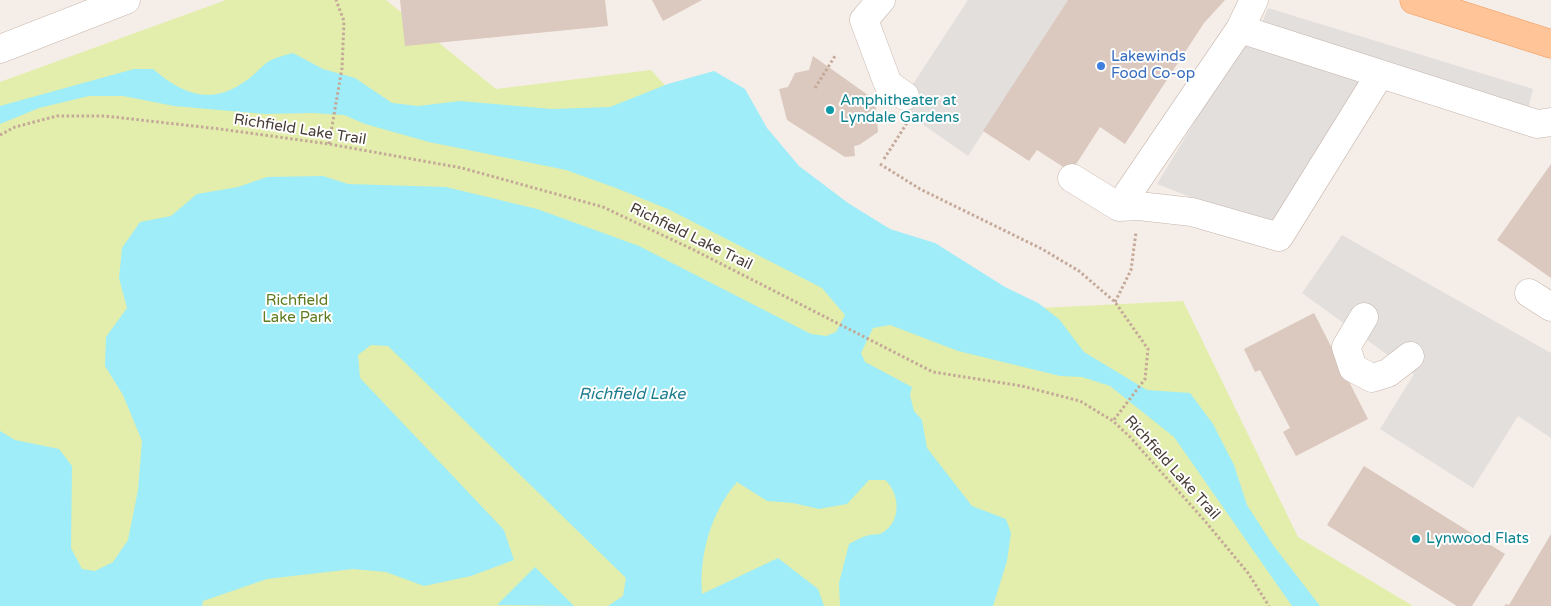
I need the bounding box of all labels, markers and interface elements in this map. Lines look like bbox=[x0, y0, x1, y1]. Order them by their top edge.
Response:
place label: Lakewinds Food Co-op bbox=[1111, 48, 1195, 83]
marker: Lakewinds Food Co-op bbox=[1095, 60, 1107, 72]
place label: Amphitheater at Lyndale Gardens bbox=[840, 92, 959, 127]
marker: Amphitheater at Lyndale Gardens bbox=[824, 104, 836, 116]
street label: Richfield Lake Trail bbox=[232, 111, 368, 149]
street label: Richfield Lake Trail bbox=[627, 200, 755, 274]
park label: Richfield Lake Park bbox=[262, 292, 332, 327]
water label: Richfield Lake bbox=[579, 385, 685, 405]
street label: Richfield Lake Trail bbox=[1121, 412, 1223, 524]
place label: Lynwood Flats bbox=[1426, 530, 1529, 548]
marker: Lynwood Flats bbox=[1410, 533, 1422, 545]

